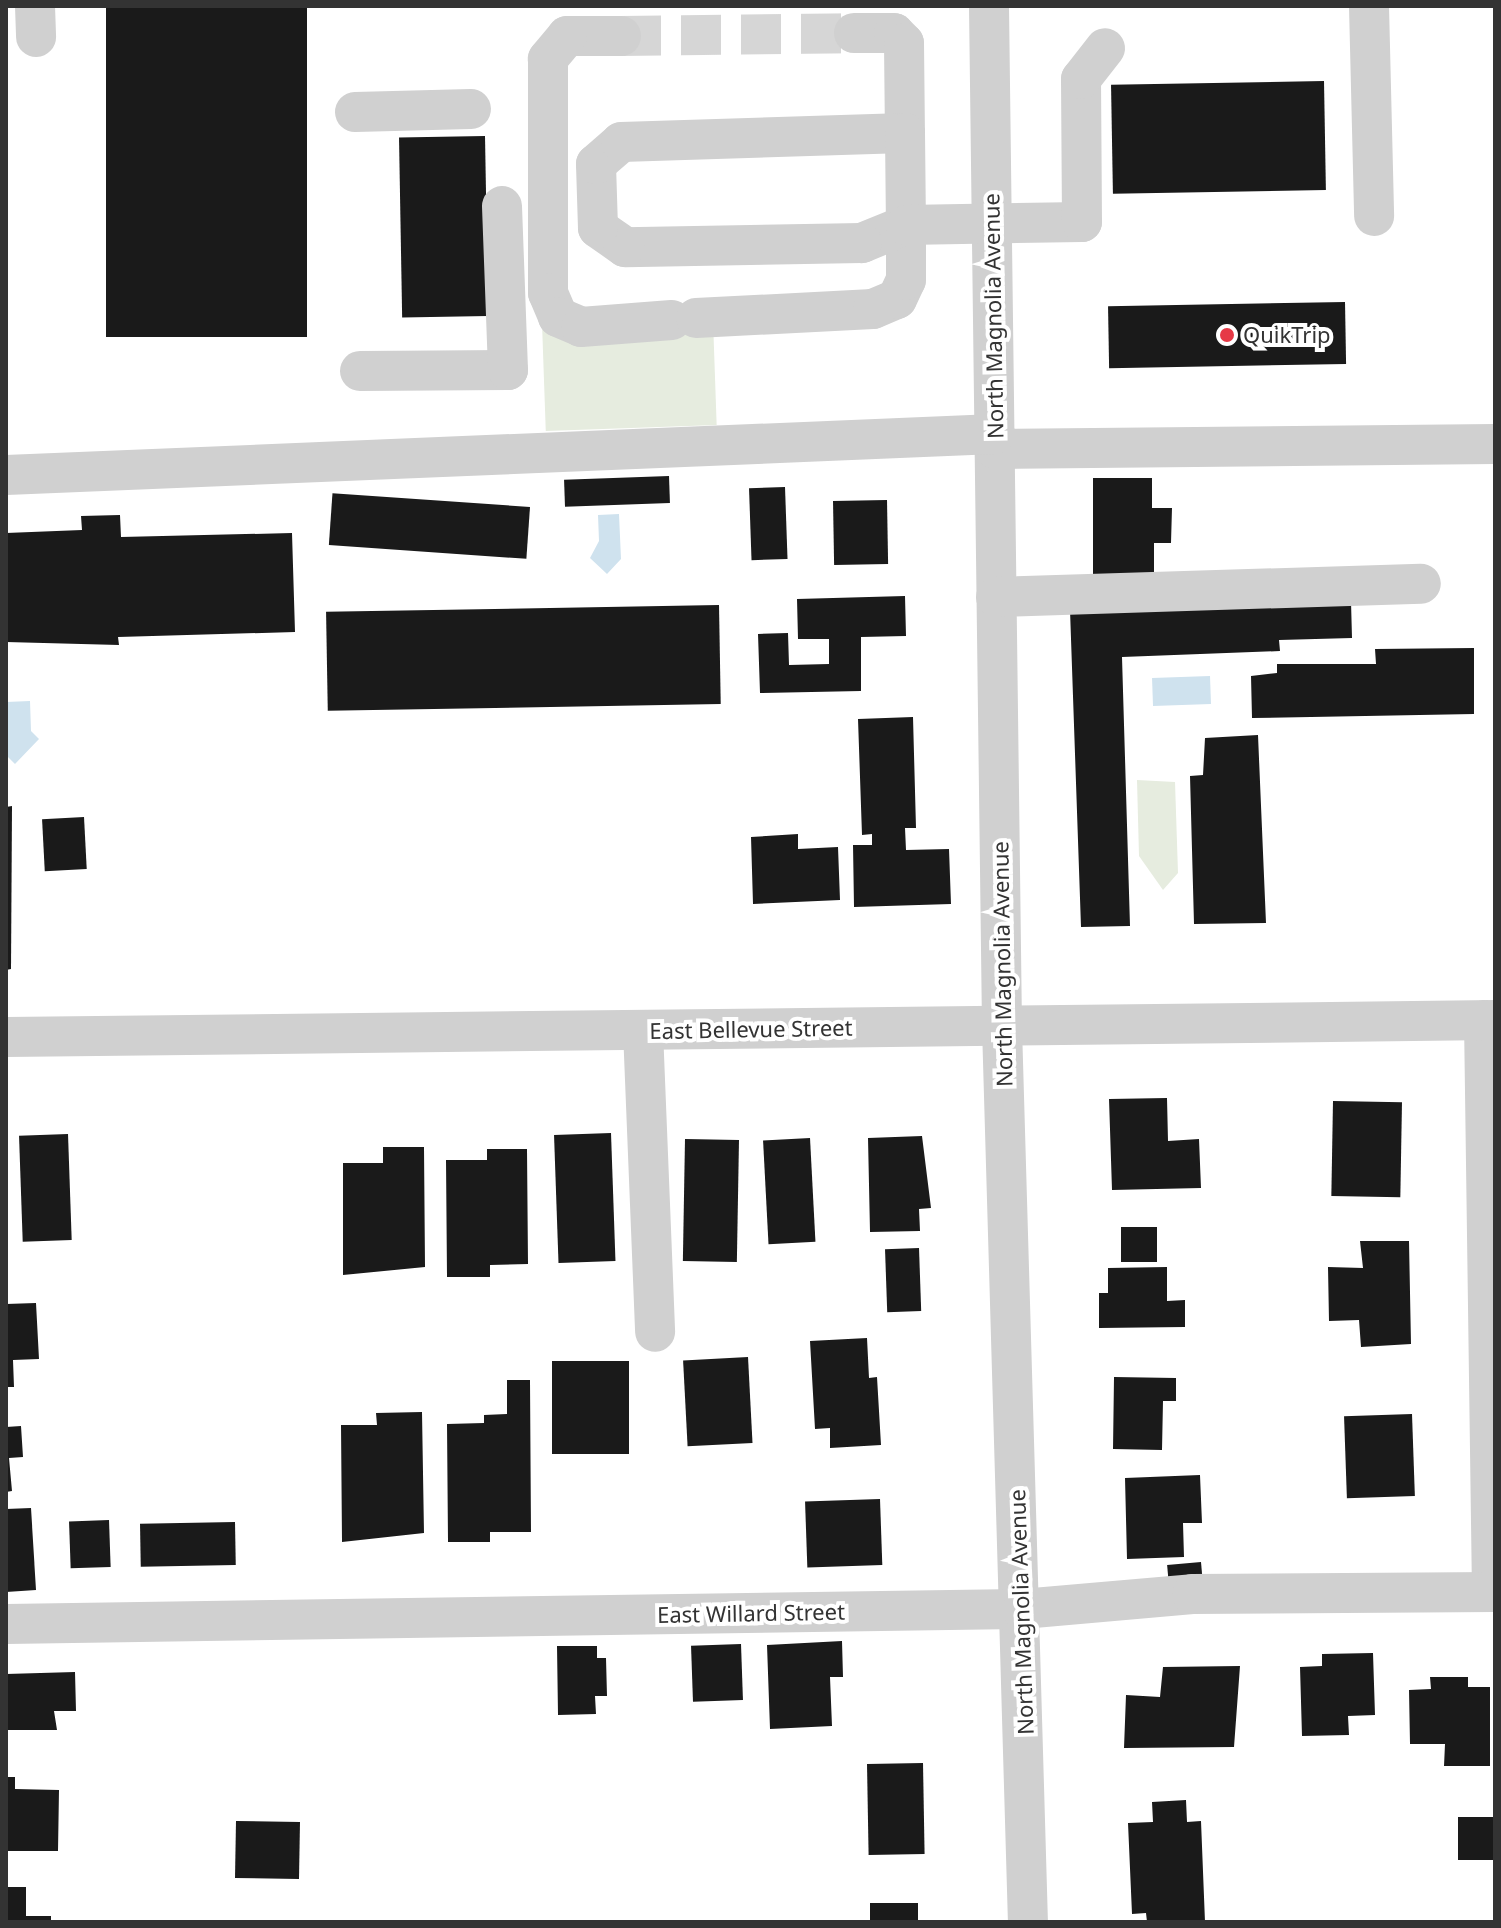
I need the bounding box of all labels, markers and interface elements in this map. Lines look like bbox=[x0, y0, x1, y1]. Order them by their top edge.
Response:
street label: North Magnolia Avenue bbox=[978, 193, 1008, 439]
place label: QuikTrip bbox=[1243, 322, 1331, 348]
marker: QuikTrip bbox=[1218, 326, 1236, 344]
street label: North Magnolia Avenue bbox=[987, 841, 1017, 1087]
street label: East Bellevue Street bbox=[649, 1014, 853, 1044]
street label: North Magnolia Avenue bbox=[1004, 1489, 1038, 1735]
street label: East Willard Street bbox=[657, 1598, 845, 1628]

